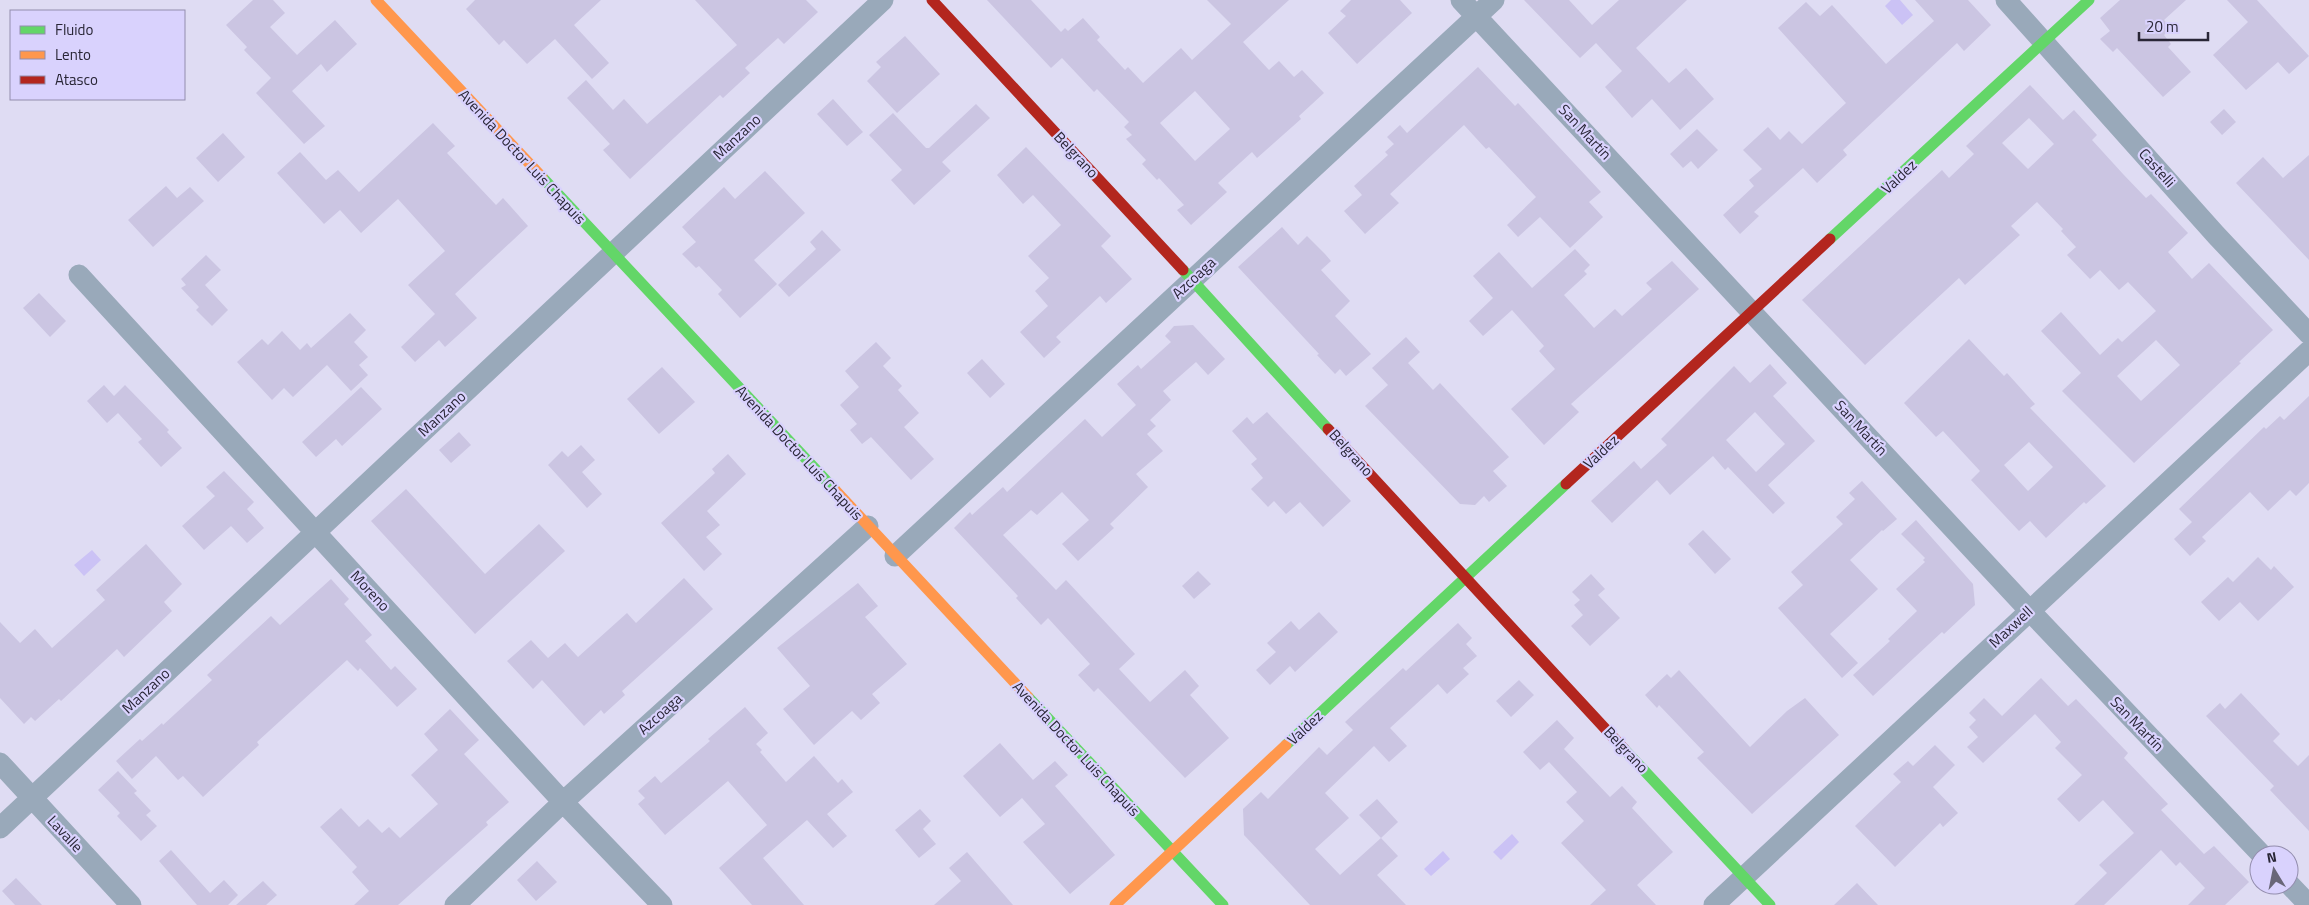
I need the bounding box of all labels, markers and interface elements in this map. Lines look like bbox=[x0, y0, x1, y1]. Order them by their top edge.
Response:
legend bbox=[10, 10, 185, 100]
scale bar bbox=[2139, 10, 2208, 42]
text: 20 m bbox=[2146, 15, 2179, 38]
text: Fluido bbox=[55, 18, 94, 41]
text: Lento bbox=[55, 43, 91, 66]
text: Atasco bbox=[55, 68, 98, 91]
street label: Avenida Doctor Luis Chapuis bbox=[453, 84, 591, 230]
street label: San Martín bbox=[1553, 99, 1617, 165]
street label: Manzano bbox=[707, 108, 766, 165]
street label: Belgrano bbox=[1049, 126, 1104, 183]
street label: Castelli bbox=[2134, 143, 2181, 192]
street label: Valdez bbox=[1876, 154, 1922, 199]
street label: Azcoaga bbox=[1166, 251, 1221, 304]
street label: Avenida Doctor Luis Chapuis bbox=[730, 380, 868, 526]
street label: Manzano bbox=[412, 385, 471, 442]
street label: San Martín bbox=[1829, 395, 1893, 461]
street label: Belgrano bbox=[1324, 424, 1379, 481]
street label: Valdez bbox=[1578, 429, 1624, 474]
street label: Moreno bbox=[345, 565, 396, 616]
street label: Maxwell bbox=[1984, 600, 2038, 653]
street label: Manzano bbox=[116, 662, 175, 719]
street label: Avenida Doctor Luis Chapuis bbox=[1007, 676, 1145, 822]
street label: Azcoaga bbox=[632, 687, 687, 740]
street label: San Martín bbox=[2105, 691, 2170, 756]
street label: Valdez bbox=[1282, 705, 1328, 750]
street label: Belgrano bbox=[1599, 721, 1654, 778]
street label: Lavalle bbox=[42, 810, 89, 858]
north arrow bbox=[2249, 845, 2299, 895]
text: N bbox=[2265, 846, 2278, 868]

